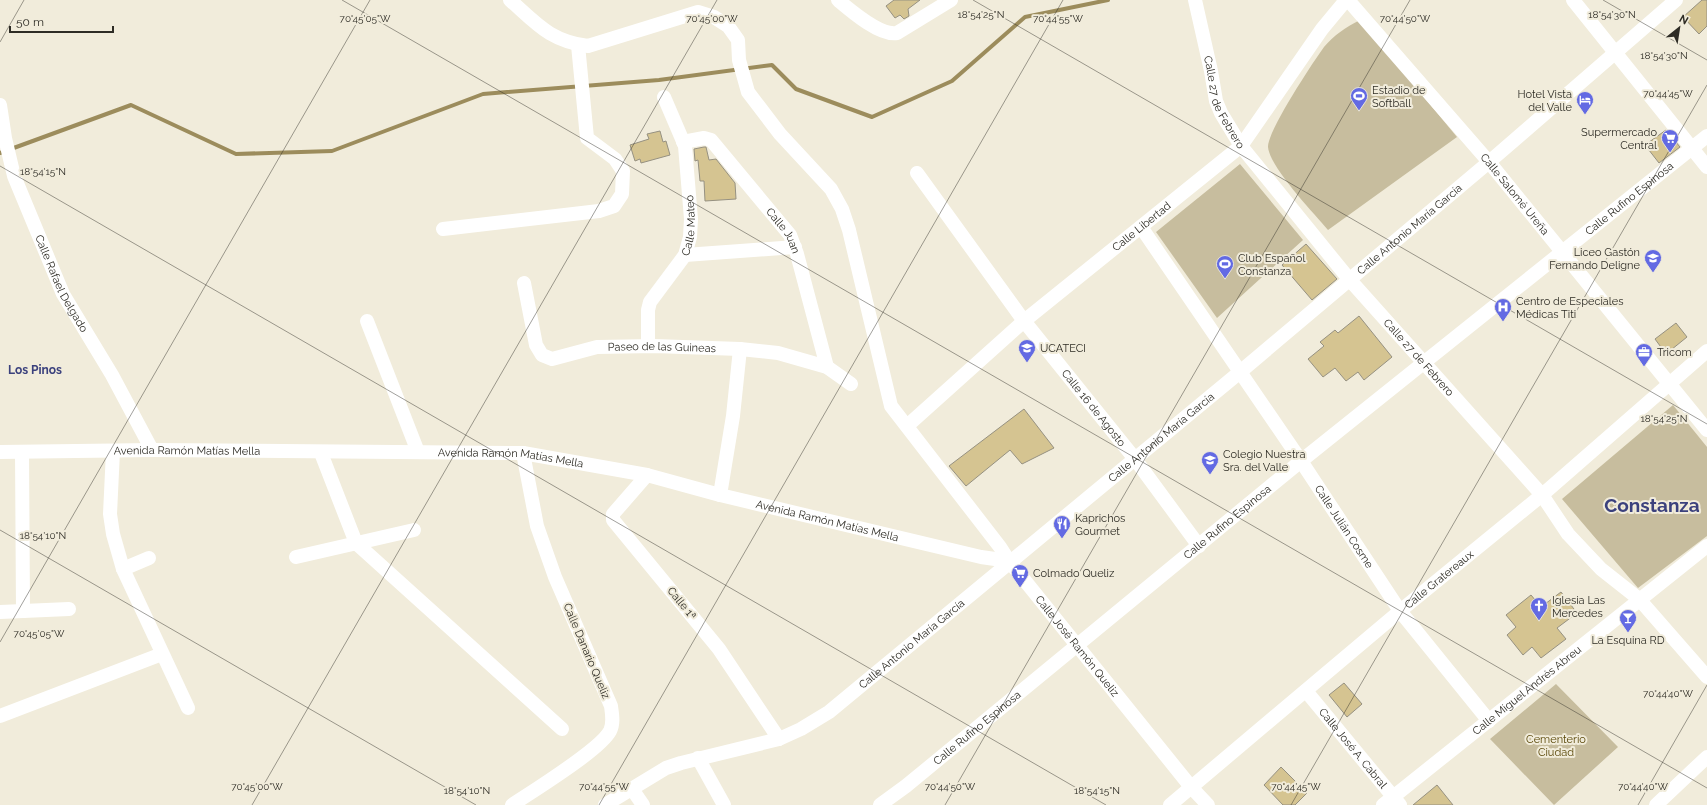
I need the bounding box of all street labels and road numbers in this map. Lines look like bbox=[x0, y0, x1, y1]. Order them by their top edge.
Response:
street label: Calle 27 de Febrero bbox=[1201, 55, 1247, 152]
street label: Calle Salomé Ureña bbox=[1478, 151, 1552, 238]
street label: Calle Rufino Espinosa bbox=[1583, 160, 1676, 238]
street label: Calle Antonio María García bbox=[1355, 182, 1465, 277]
street label: Calle Mateo bbox=[679, 194, 698, 257]
street label: Calle Libertad bbox=[1110, 199, 1174, 254]
street label: Calle Juan bbox=[763, 205, 802, 255]
street label: Calle Rafael Delgado bbox=[32, 233, 91, 335]
street label: Calle 27 de Febrero bbox=[1381, 316, 1457, 399]
street label: Paseo de las Guineas bbox=[608, 340, 716, 355]
street label: Calle 16 de Agosto bbox=[1059, 367, 1128, 449]
street label: Calle Antonio María García bbox=[1106, 390, 1217, 485]
street label: Avenida Ramón Matías Mella bbox=[114, 444, 260, 458]
street label: Avenida Ramón Matías Mella bbox=[438, 446, 584, 471]
street label: Calle Rufino Espinosa bbox=[1181, 482, 1274, 562]
street label: Calle Julián Cosme bbox=[1312, 483, 1376, 571]
street label: Avenida Ramón Matías Mella bbox=[754, 498, 900, 544]
street label: Calle Gratereaux bbox=[1402, 548, 1476, 612]
street label: Calle 1ª bbox=[665, 584, 699, 622]
street label: Calle José Ramón Queliz bbox=[1032, 593, 1122, 700]
street label: Calle Antonio María García bbox=[856, 597, 967, 692]
street label: Calle Danario Queliz bbox=[560, 601, 613, 702]
street label: Calle Miguel Andrés Abreu bbox=[1470, 643, 1584, 738]
street label: Calle Rufino Espinosa bbox=[931, 688, 1024, 768]
street label: Calle José A. Cabral bbox=[1316, 706, 1390, 791]

